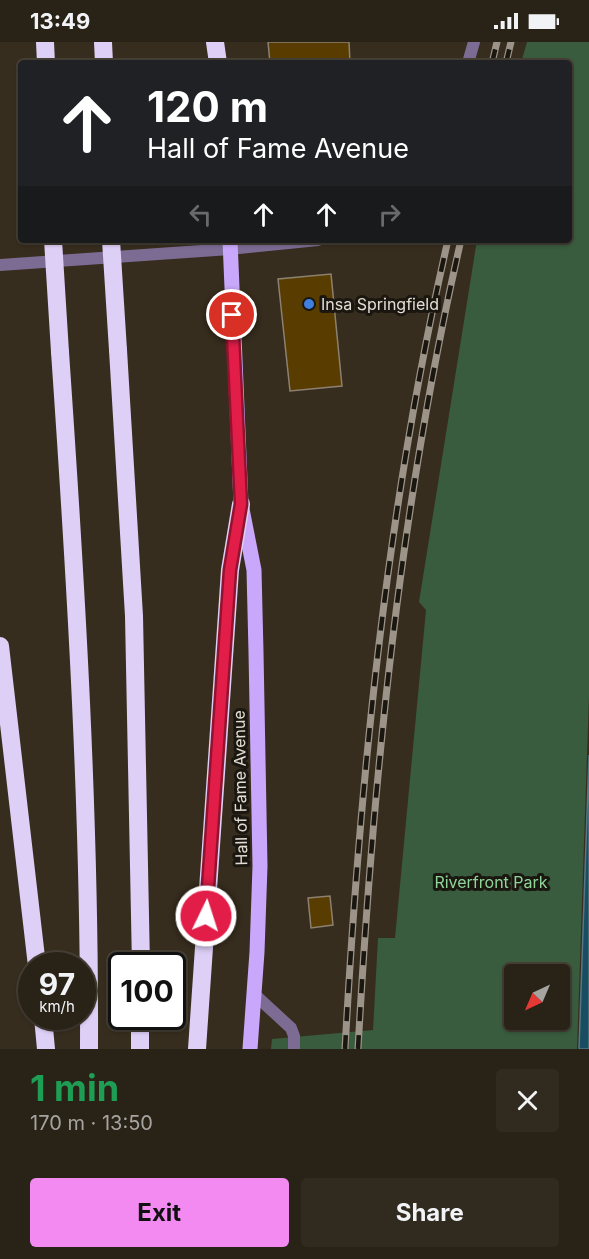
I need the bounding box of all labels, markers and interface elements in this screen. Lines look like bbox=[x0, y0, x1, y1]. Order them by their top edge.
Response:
text: 13:49 bbox=[30, 8, 90, 34]
text: 120 m bbox=[147, 81, 268, 132]
icon: ahead bbox=[48, 84, 126, 162]
text: Hall of Fame Avenue bbox=[147, 132, 409, 165]
icon: left bbox=[184, 198, 217, 231]
icon: ahead bbox=[247, 198, 280, 231]
icon: ahead bbox=[310, 198, 343, 231]
icon: right bbox=[373, 198, 406, 231]
pin bbox=[206, 289, 257, 340]
place label: Insa Springfield bbox=[321, 294, 439, 314]
marker: Insa Springfield bbox=[302, 297, 316, 311]
icon: arrive bbox=[215, 298, 248, 331]
street label: Hall of Fame Avenue bbox=[229, 710, 251, 866]
park label: Riverfront Park bbox=[434, 872, 548, 892]
position arrow bbox=[174, 884, 238, 948]
speed limit sign: 100 bbox=[108, 952, 186, 1030]
north arrow bbox=[504, 964, 570, 1030]
map controls bbox=[504, 964, 570, 1030]
text: 97 bbox=[39, 966, 75, 1002]
text: km/h bbox=[39, 997, 75, 1016]
text: 1 min bbox=[30, 1066, 119, 1110]
button: close bbox=[496, 1069, 559, 1132]
text: 170 m · 13:50 bbox=[30, 1111, 153, 1135]
button: Exit bbox=[30, 1178, 289, 1247]
button: Share bbox=[301, 1178, 559, 1247]

